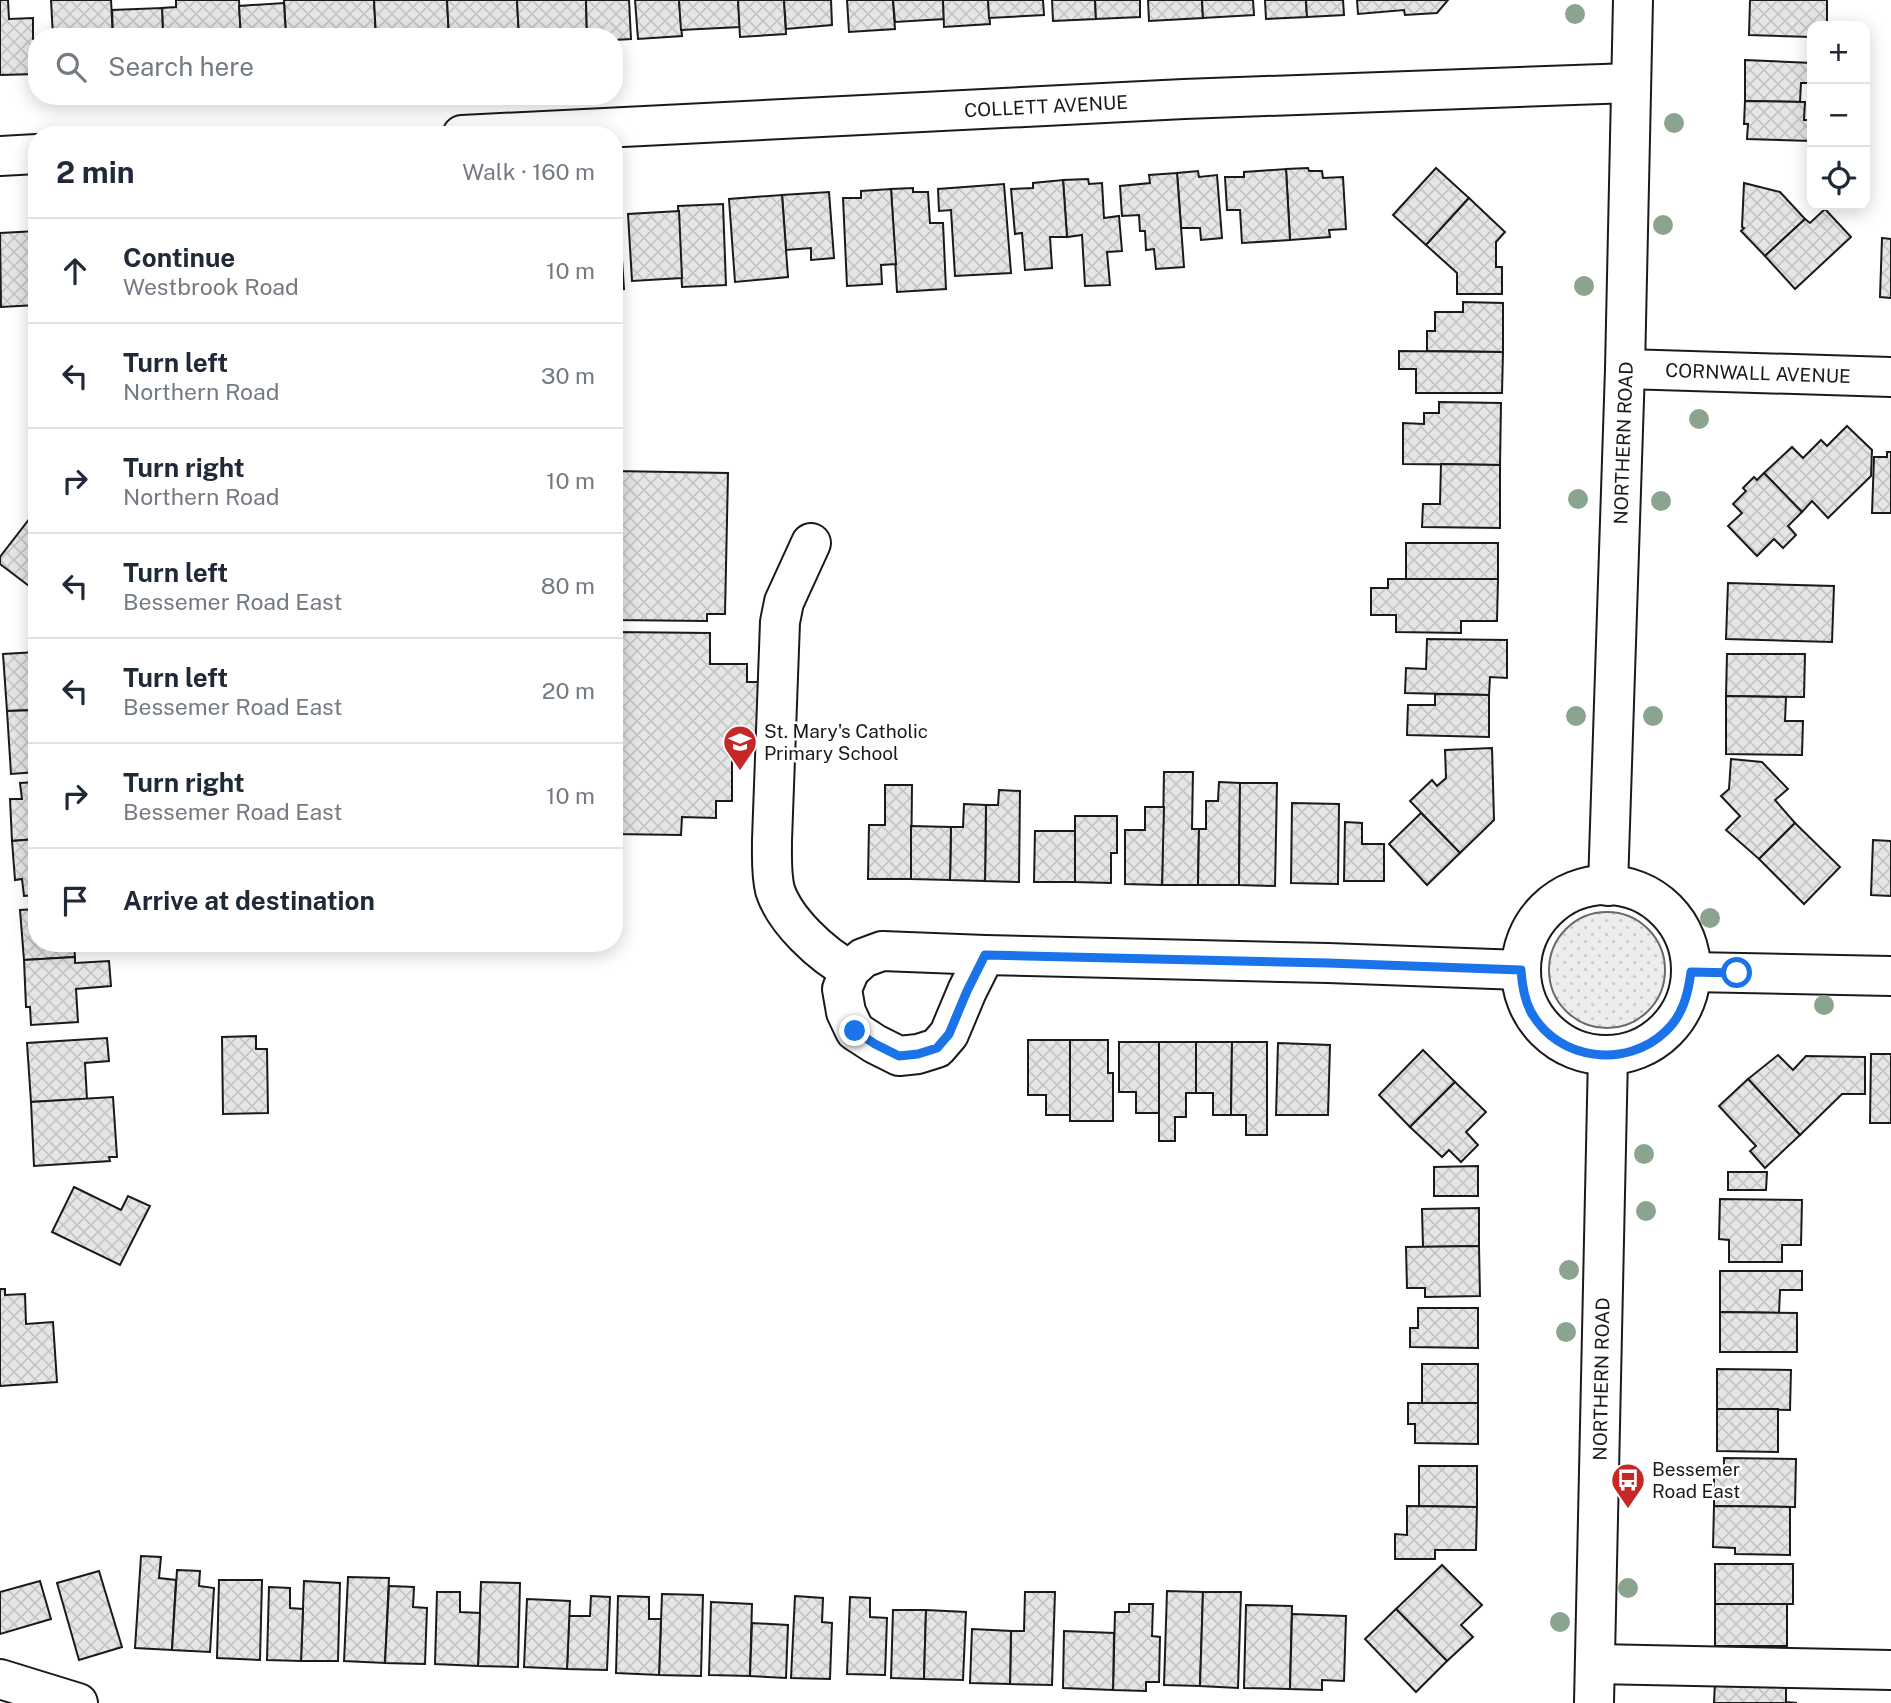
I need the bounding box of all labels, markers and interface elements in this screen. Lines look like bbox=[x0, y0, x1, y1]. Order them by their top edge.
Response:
map controls bbox=[1807, 21, 1870, 210]
button: + bbox=[1807, 21, 1870, 84]
search box bbox=[28, 28, 623, 105]
icon: search bbox=[52, 48, 90, 86]
text: Search here bbox=[108, 51, 254, 82]
button: − bbox=[1807, 84, 1870, 147]
street label: COLLETT AVENUE bbox=[963, 91, 1129, 121]
button: locate bbox=[1807, 147, 1870, 210]
text: 2 min bbox=[56, 154, 135, 190]
text: Walk · 160 m bbox=[462, 158, 595, 185]
text: Continue bbox=[123, 242, 235, 273]
icon: ahead bbox=[56, 252, 94, 290]
text: 10 m bbox=[546, 257, 595, 284]
text: Westbrook Road bbox=[123, 273, 299, 300]
text: Turn left bbox=[123, 347, 228, 378]
icon: left bbox=[56, 357, 94, 395]
street label: CORNWALL AVENUE bbox=[1665, 359, 1851, 387]
street label: NORTHERN ROAD bbox=[1609, 361, 1637, 525]
text: 30 m bbox=[541, 362, 595, 389]
text: Northern Road bbox=[123, 378, 279, 405]
text: Turn right bbox=[123, 452, 245, 483]
icon: right bbox=[56, 462, 94, 500]
text: 10 m bbox=[546, 467, 595, 494]
text: Northern Road bbox=[123, 483, 279, 510]
text: Turn left bbox=[123, 557, 228, 588]
icon: left bbox=[56, 567, 94, 605]
text: 80 m bbox=[541, 572, 595, 599]
text: Bessemer Road East bbox=[123, 588, 342, 615]
text: Turn left bbox=[123, 662, 228, 693]
icon: left bbox=[56, 672, 94, 710]
text: 20 m bbox=[542, 677, 595, 704]
text: Bessemer Road East bbox=[123, 693, 342, 720]
place label: St. Mary's Catholic Primary School bbox=[764, 720, 928, 764]
school or university icon: St. Mary's Catholic Primary School bbox=[721, 723, 759, 772]
text: Turn right bbox=[123, 767, 245, 798]
icon: right bbox=[56, 777, 94, 815]
text: 10 m bbox=[546, 782, 595, 809]
text: Bessemer Road East bbox=[123, 798, 342, 825]
icon: arrive bbox=[56, 882, 94, 920]
text: Arrive at destination bbox=[123, 885, 375, 916]
route start bbox=[1721, 957, 1752, 988]
route end bbox=[839, 1015, 870, 1046]
street label: NORTHERN ROAD bbox=[1589, 1297, 1613, 1461]
place label: Bessemer Road East bbox=[1652, 1458, 1740, 1502]
bus stop icon: Bessemer Road East bbox=[1609, 1461, 1647, 1510]

